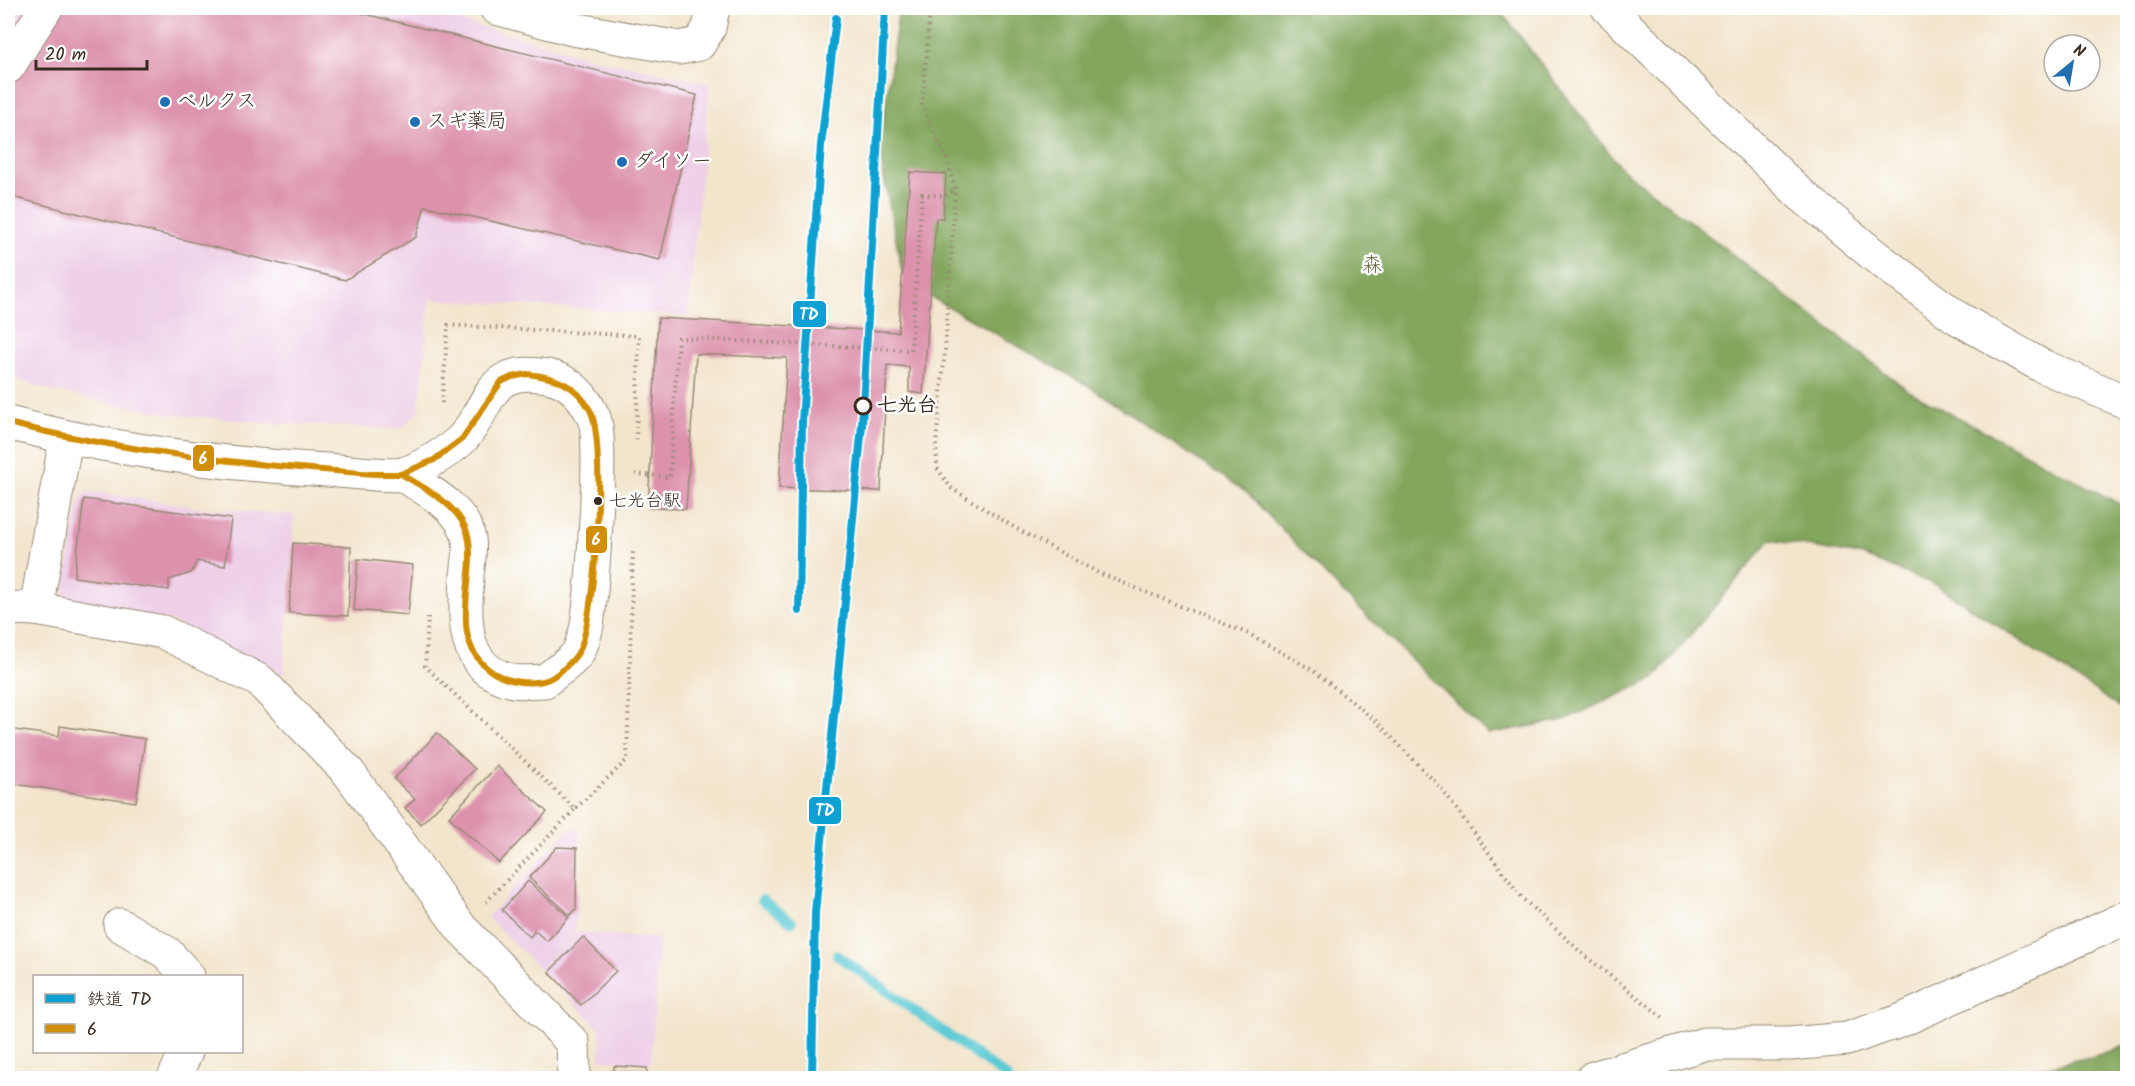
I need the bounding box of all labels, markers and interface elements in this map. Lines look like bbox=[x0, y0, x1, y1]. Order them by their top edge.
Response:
scale bar bbox=[36, 33, 147, 71]
north arrow bbox=[2042, 33, 2102, 93]
text: N bbox=[2068, 38, 2089, 65]
text: 20 m bbox=[45, 41, 86, 70]
place label: ベルクス bbox=[177, 86, 257, 118]
marker: ベルクス bbox=[158, 95, 172, 109]
place label: スギ薬局 bbox=[427, 106, 507, 138]
marker: スギ薬局 bbox=[408, 115, 422, 129]
place label: ダイソー bbox=[634, 146, 712, 178]
marker: ダイソー bbox=[615, 155, 629, 169]
park label: 森 bbox=[1362, 250, 1382, 282]
line badge: TD bbox=[792, 300, 827, 328]
text: TD bbox=[799, 303, 819, 328]
place label: 七光台 bbox=[877, 390, 937, 422]
marker: 七光台 bbox=[854, 397, 872, 415]
line badge: 6 bbox=[192, 444, 215, 472]
text: 6 bbox=[199, 447, 208, 472]
place label: 七光台駅 bbox=[609, 487, 681, 516]
marker: 七光台駅 bbox=[592, 495, 604, 507]
line badge: 6 bbox=[585, 525, 608, 554]
text: 6 bbox=[592, 528, 601, 553]
line badge: TD bbox=[808, 796, 842, 825]
text: TD bbox=[815, 799, 835, 824]
legend bbox=[33, 975, 243, 1053]
text: 鉄道 TD bbox=[87, 986, 152, 1015]
text: 6 bbox=[87, 1016, 97, 1045]

